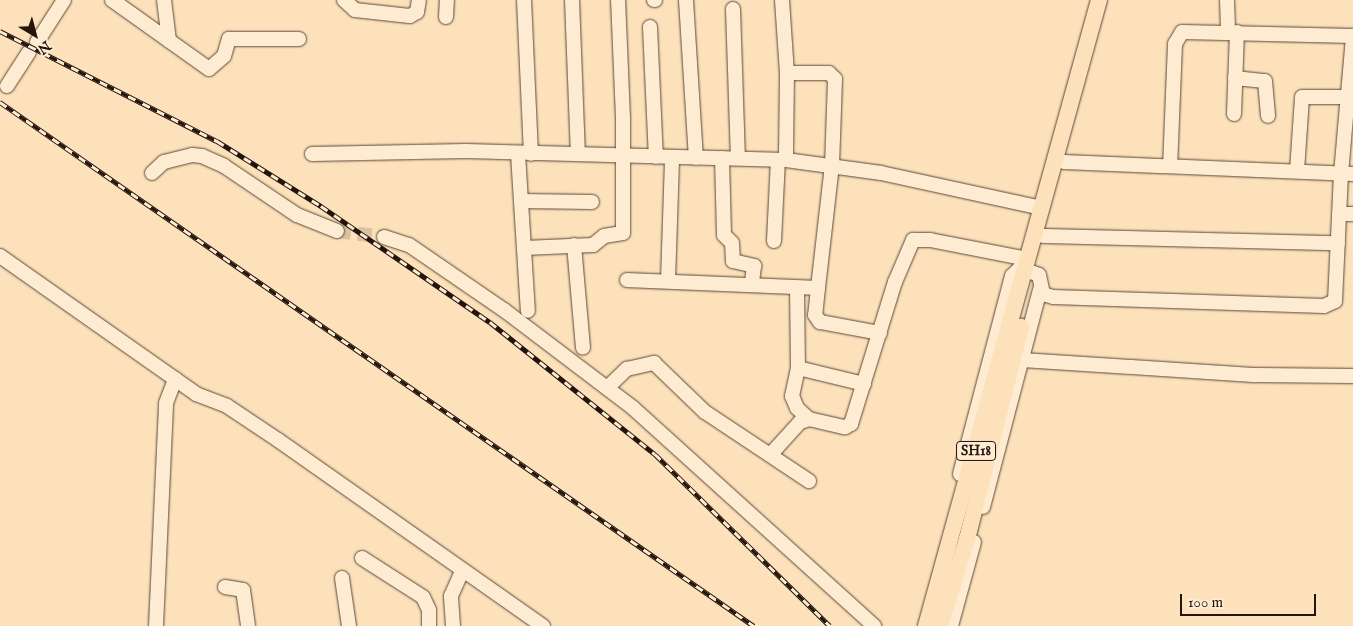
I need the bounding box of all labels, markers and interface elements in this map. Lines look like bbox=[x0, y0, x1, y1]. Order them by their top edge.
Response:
north arrow bbox=[10, 10, 60, 60]
text: N bbox=[34, 36, 54, 58]
road number: SH18 bbox=[956, 440, 996, 462]
scale bar bbox=[1183, 584, 1319, 616]
text: 100 m bbox=[1188, 593, 1223, 612]

